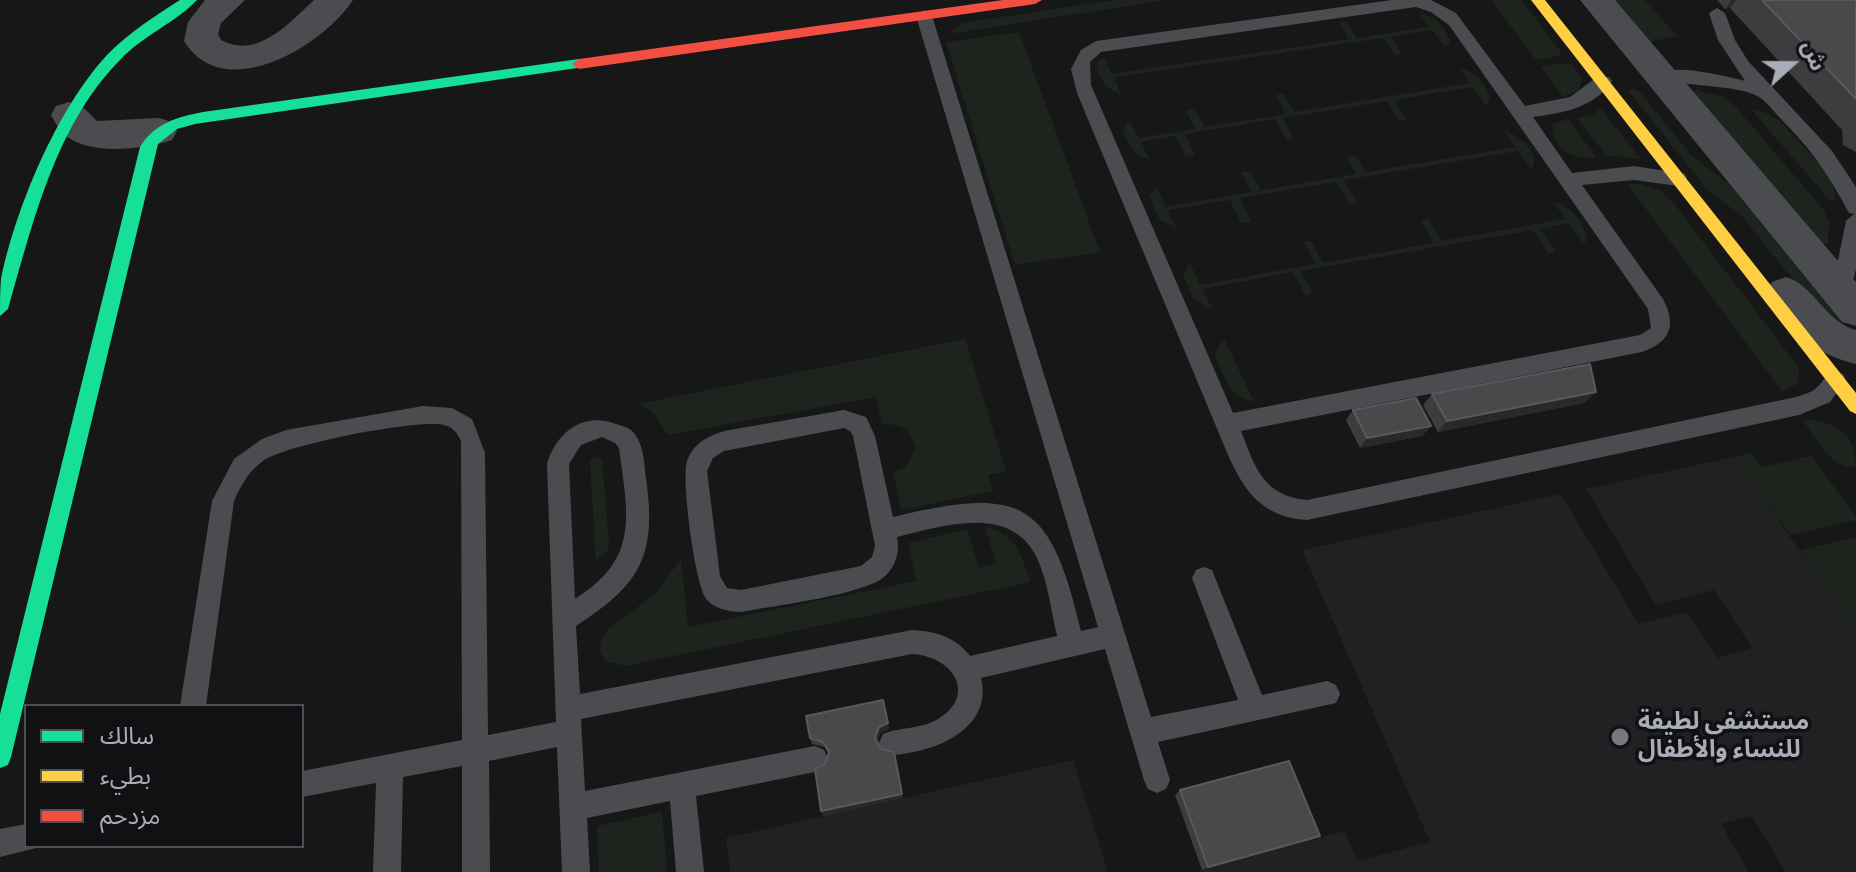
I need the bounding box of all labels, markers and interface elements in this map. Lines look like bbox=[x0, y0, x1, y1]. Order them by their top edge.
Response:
north arrow bbox=[1752, 24, 1832, 104]
text: ش bbox=[1793, 35, 1836, 76]
legend bbox=[24, 704, 304, 848]
place label: مستشفى لطيفة للنساء والأطفال bbox=[1638, 709, 1809, 765]
text: سالك bbox=[100, 717, 154, 753]
marker: مستشفى لطيفة للنساء والأطفال bbox=[1609, 726, 1631, 748]
text: بطيء bbox=[100, 757, 151, 793]
text: مزدحم bbox=[100, 797, 160, 833]

